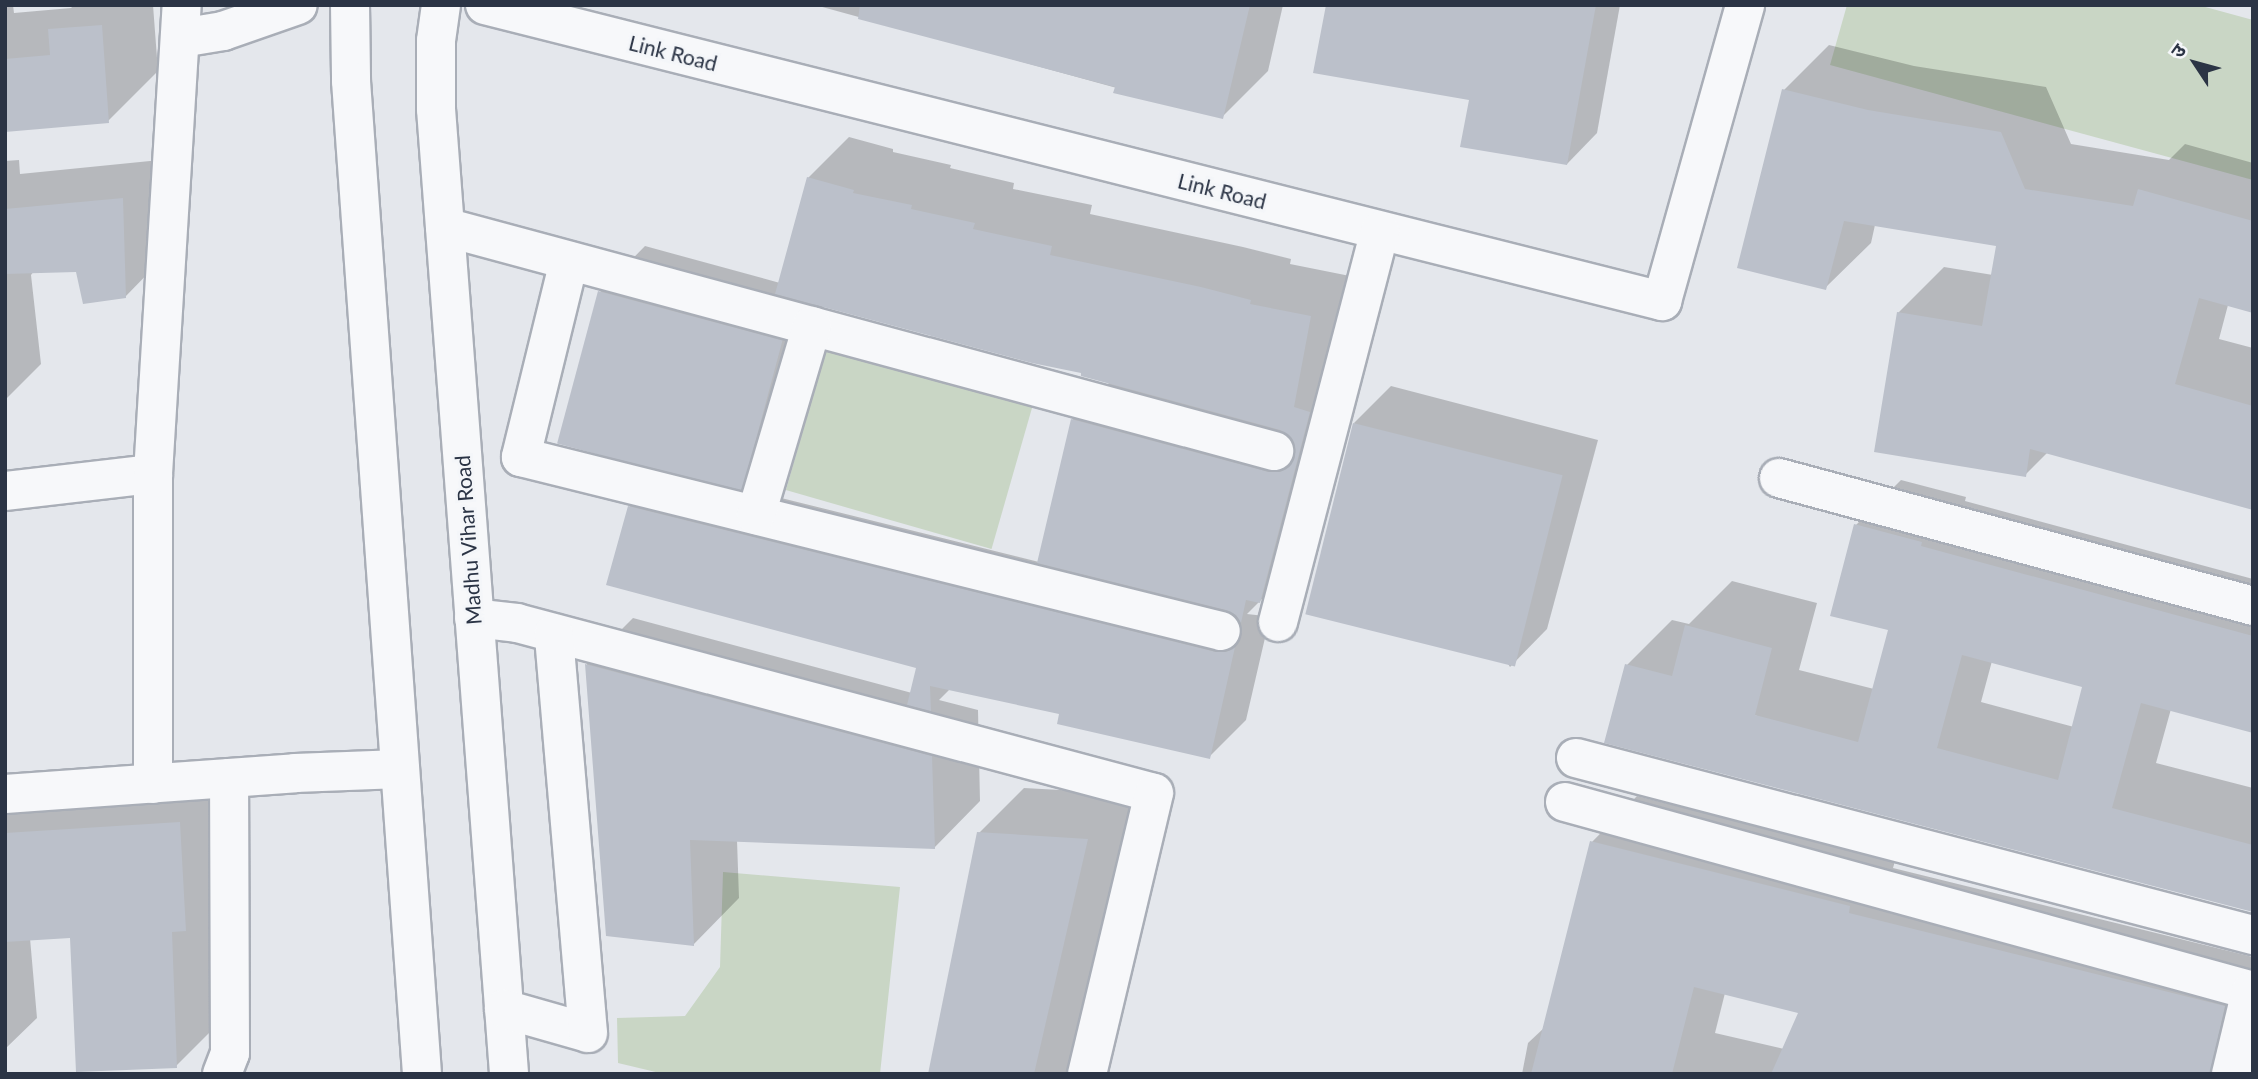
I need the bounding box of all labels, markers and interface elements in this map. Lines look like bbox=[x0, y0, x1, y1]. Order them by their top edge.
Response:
north arrow bbox=[2160, 28, 2230, 98]
street label: Link Road bbox=[626, 30, 720, 76]
text: उ bbox=[2165, 39, 2190, 62]
street label: Link Road bbox=[1175, 168, 1269, 214]
street label: Madhu Vihar Road bbox=[449, 454, 487, 626]

